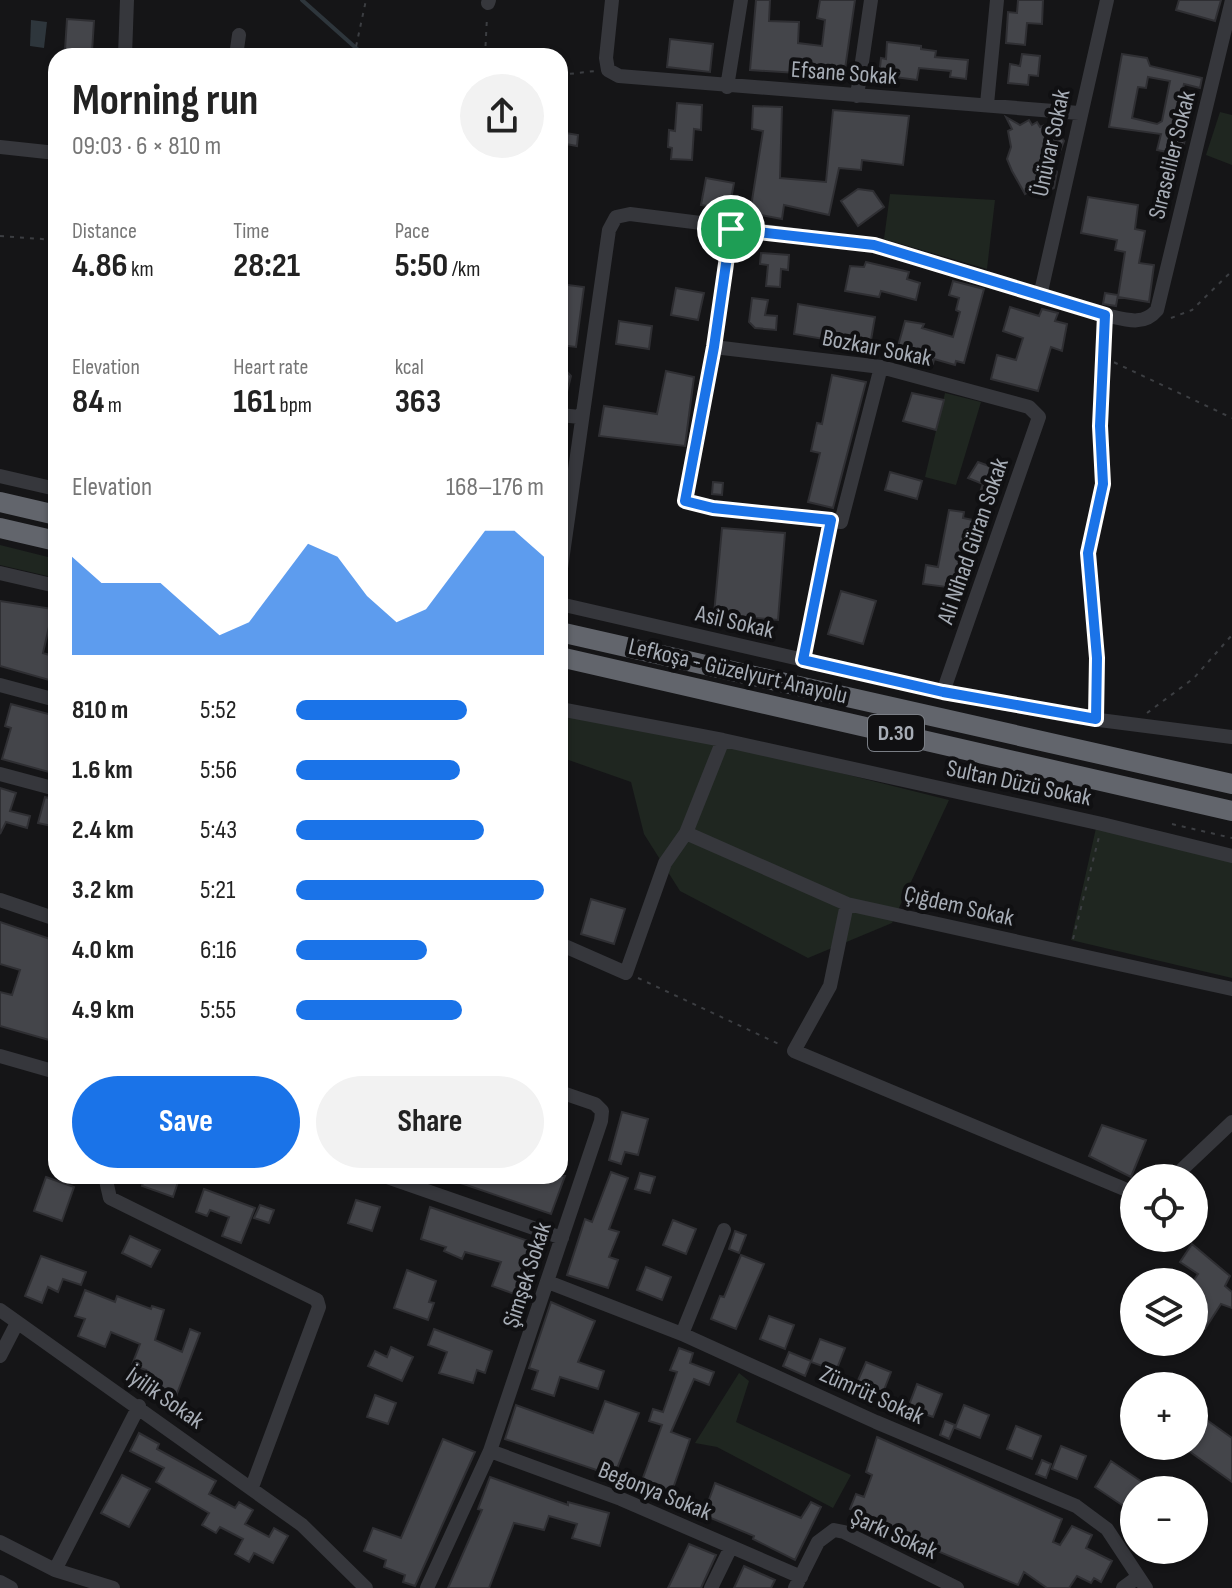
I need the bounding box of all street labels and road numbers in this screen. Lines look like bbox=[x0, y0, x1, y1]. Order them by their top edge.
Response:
street label: Efsane Sokak bbox=[790, 55, 898, 91]
street label: Ünüvar Sokak bbox=[1025, 87, 1077, 199]
street label: Sıraseliler Sokak bbox=[1142, 88, 1202, 222]
street label: Bozkaır Sokak bbox=[820, 323, 934, 373]
street label: Ali Nihad Güran Sokak bbox=[931, 454, 1015, 629]
street label: Asil Sokak bbox=[692, 599, 777, 645]
street label: Lefkoşa - Güzelyurt Anayolu bbox=[626, 632, 850, 710]
road number: D.30 bbox=[868, 715, 924, 751]
street label: Sultan Düzü Sokak bbox=[944, 753, 1094, 813]
street label: Çığdem Sokak bbox=[901, 879, 1017, 933]
street label: Şimşek Sokak bbox=[496, 1219, 558, 1331]
street label: Zümrüt Sokak bbox=[815, 1359, 929, 1431]
street label: İyilik Sokak bbox=[120, 1361, 210, 1435]
street label: Begonya Sokak bbox=[594, 1455, 716, 1527]
street label: Şarkı Sokak bbox=[846, 1502, 942, 1566]

